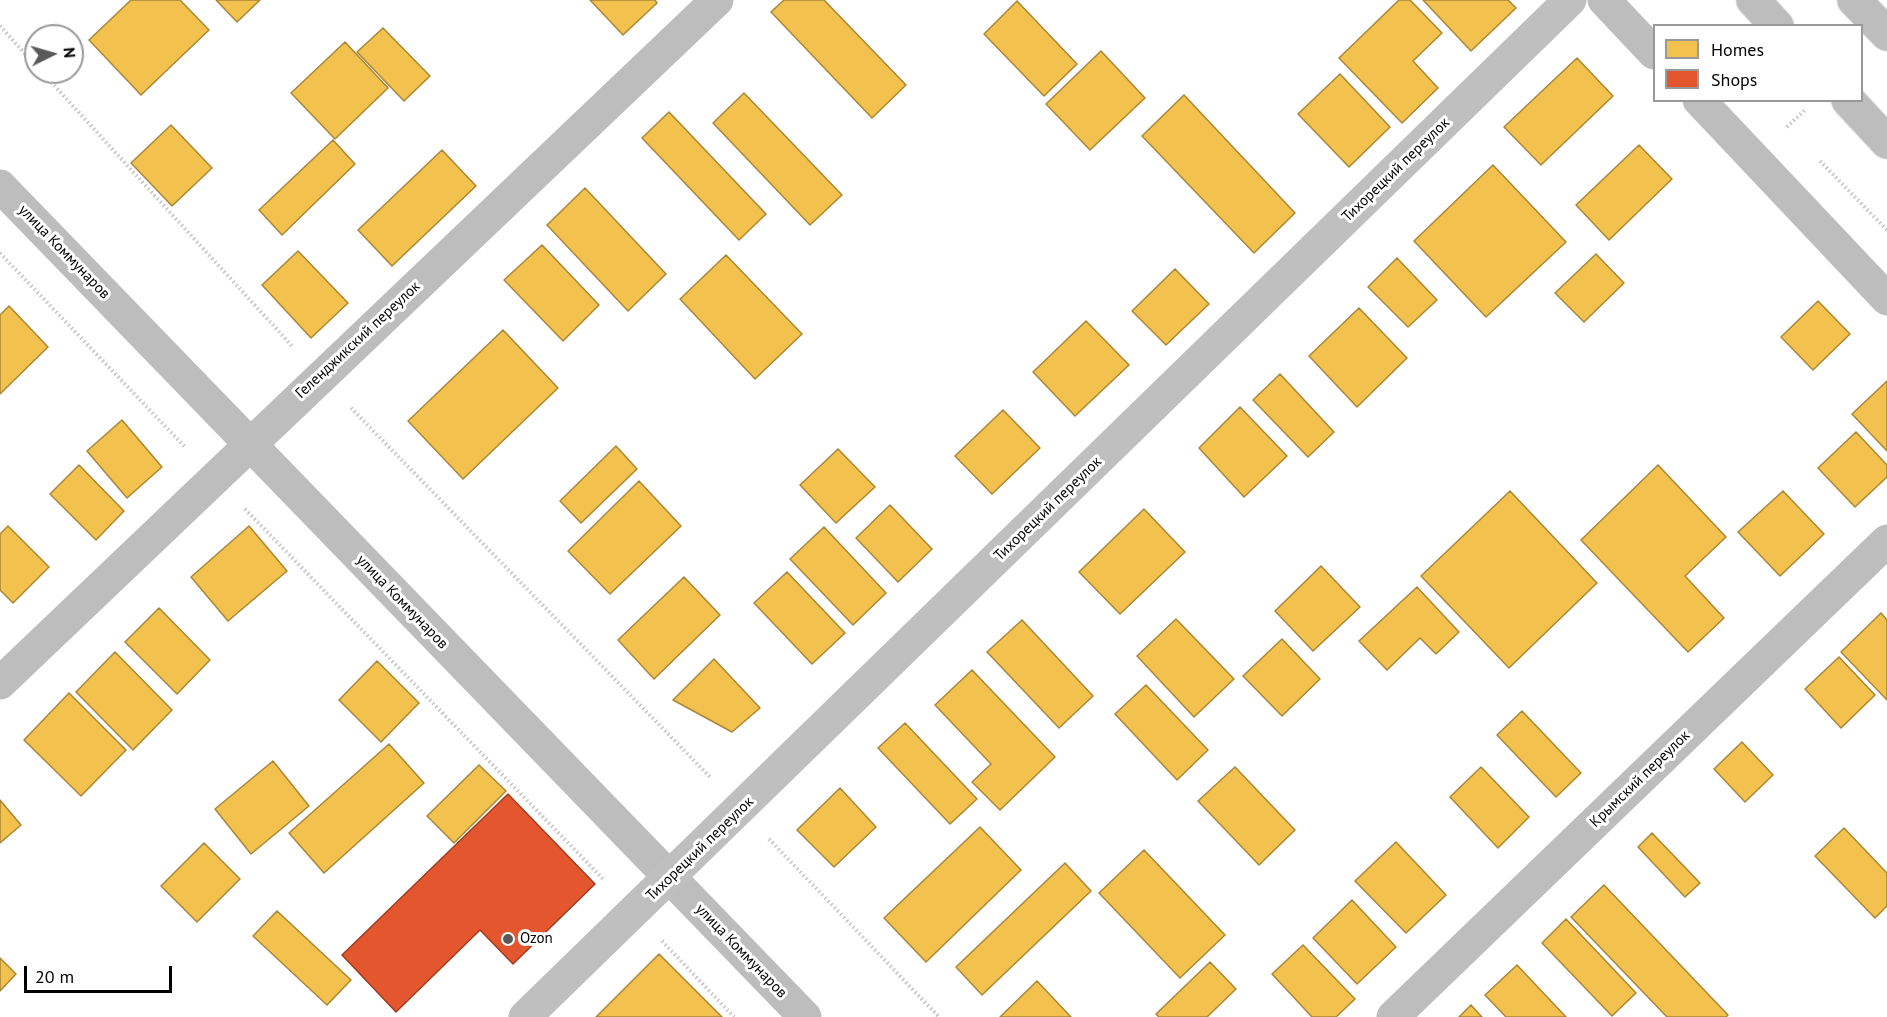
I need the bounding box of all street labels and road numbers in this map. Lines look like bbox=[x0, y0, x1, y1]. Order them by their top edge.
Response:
street label: Тихорецкий переулок bbox=[1339, 114, 1453, 226]
street label: улица Коммунаров bbox=[14, 201, 114, 303]
street label: Геленджикский переулок bbox=[292, 278, 424, 402]
street label: Тихорецкий переулок bbox=[991, 453, 1105, 565]
street label: улица Коммунаров bbox=[352, 551, 452, 653]
street label: Крымский переулок bbox=[1586, 727, 1694, 831]
street label: Тихорецкий переулок bbox=[643, 793, 757, 905]
street label: улица Коммунаров bbox=[691, 900, 791, 1002]

